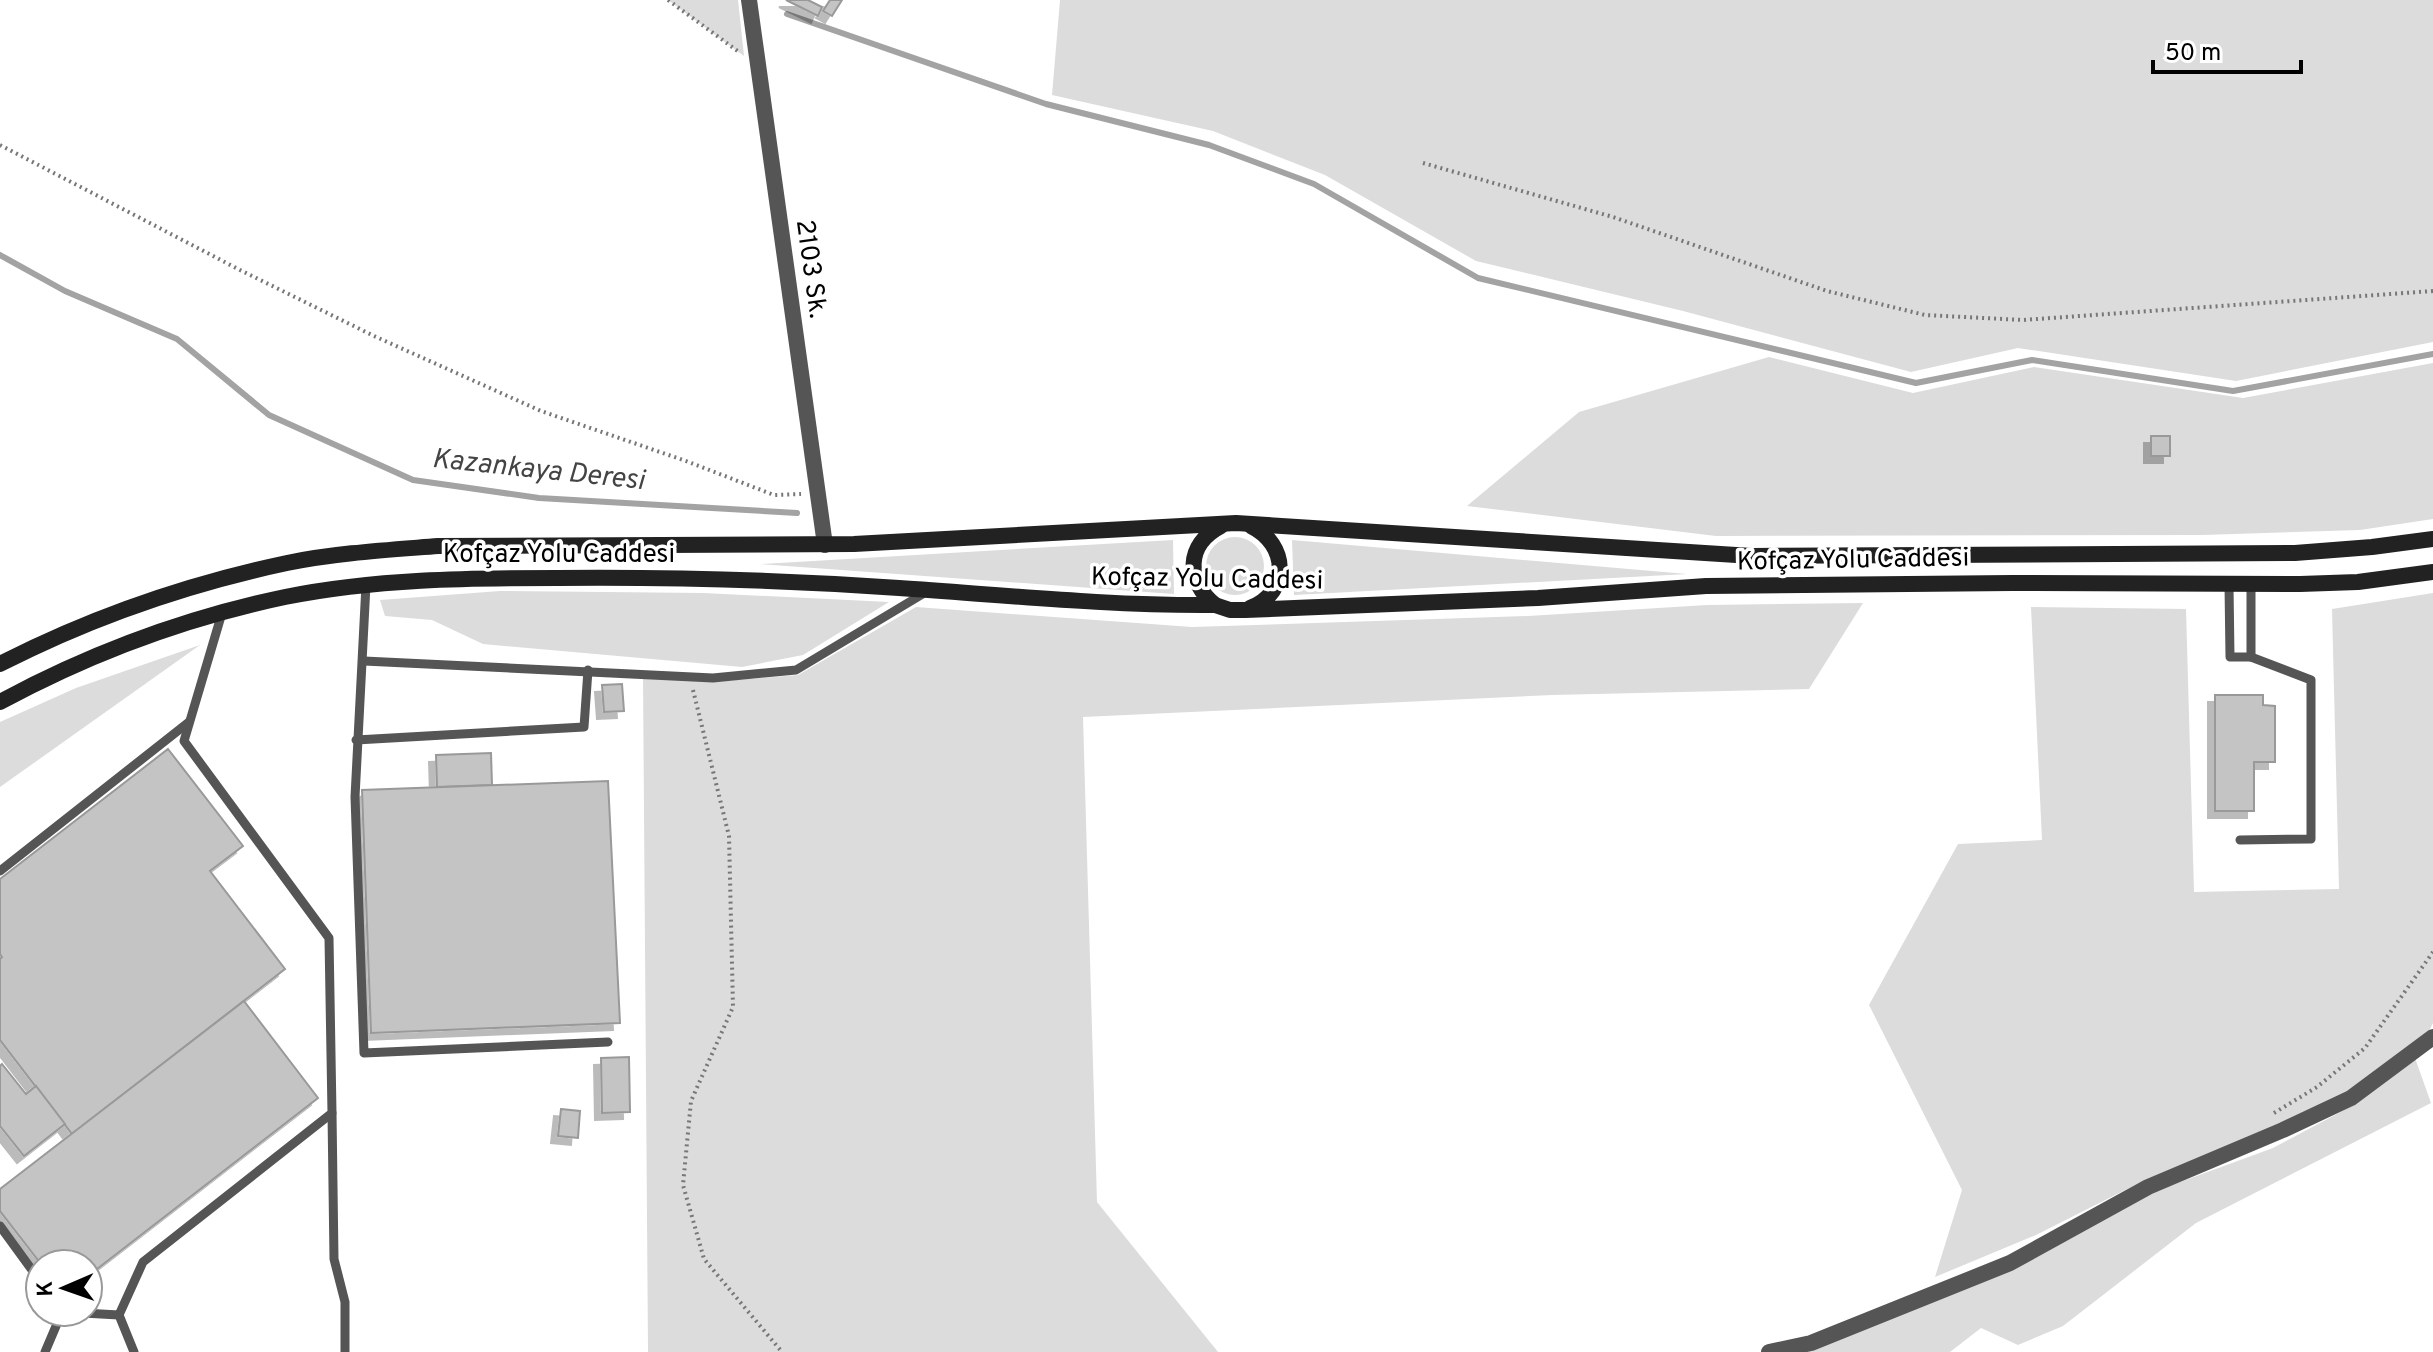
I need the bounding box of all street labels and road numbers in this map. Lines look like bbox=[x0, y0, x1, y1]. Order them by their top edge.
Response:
street label: 2103 Sk. bbox=[787, 217, 833, 321]
street label: Kofçaz Yolu Caddesi bbox=[443, 539, 675, 572]
street label: Kofçaz Yolu Caddesi bbox=[1737, 542, 1969, 580]
street label: Kofçaz Yolu Caddesi bbox=[1091, 561, 1323, 599]

